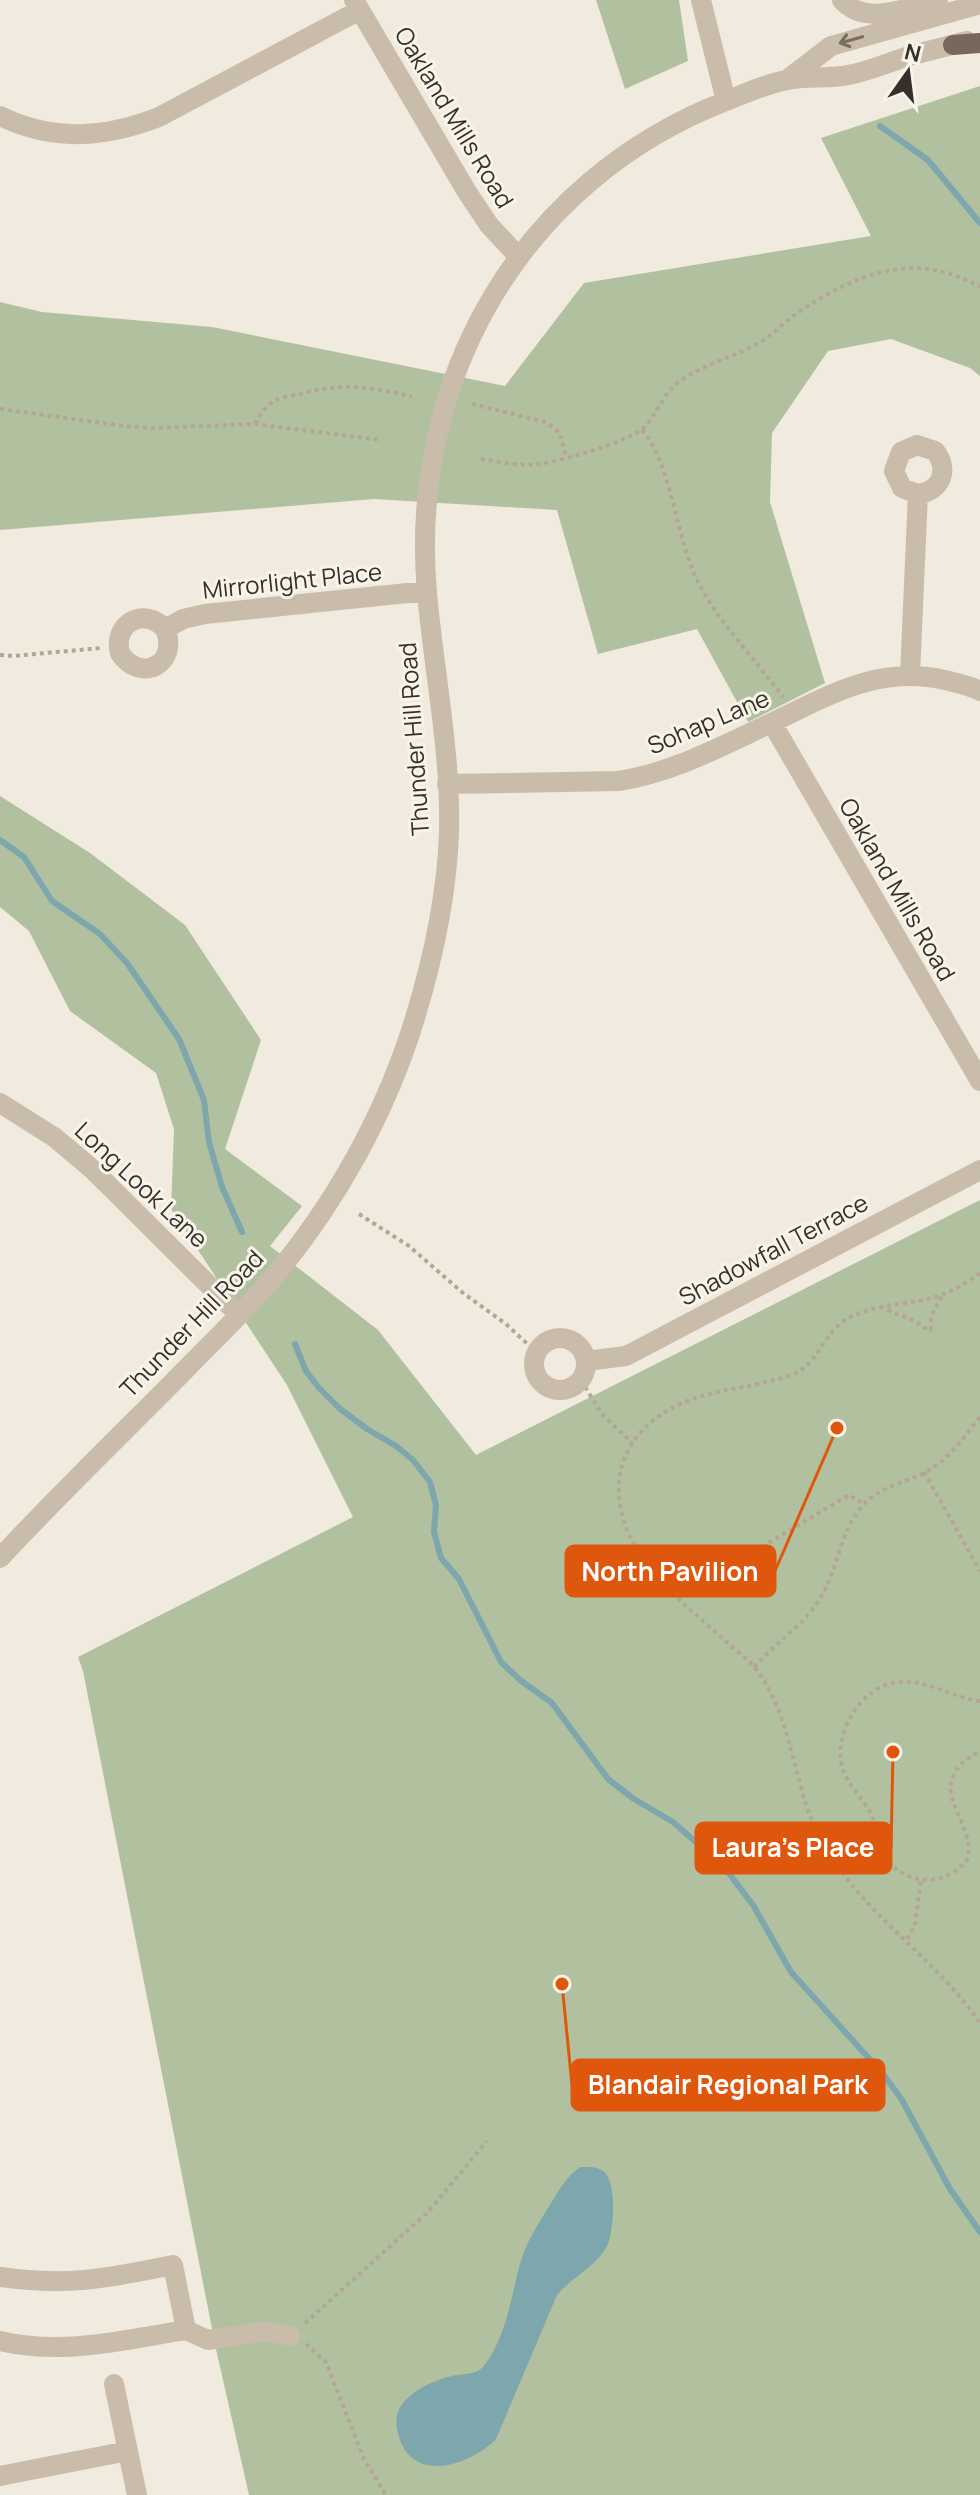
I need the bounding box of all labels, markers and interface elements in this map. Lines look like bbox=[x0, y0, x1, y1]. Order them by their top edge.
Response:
street label: Oakland Mills Road bbox=[388, 20, 522, 214]
north arrow bbox=[868, 32, 948, 112]
one-way arrow bbox=[839, 34, 865, 49]
text: N bbox=[902, 36, 924, 69]
street label: Mirrorlight Place bbox=[201, 554, 383, 606]
street label: Thunder Hill Road bbox=[390, 641, 436, 837]
street label: Sohap Lane bbox=[642, 681, 774, 761]
street label: Oakland Mills Road bbox=[832, 792, 964, 986]
street label: Long Look Lane bbox=[68, 1114, 216, 1254]
street label: Shadowfall Terrace bbox=[673, 1185, 873, 1313]
street label: Thunder Hill Road bbox=[112, 1242, 270, 1404]
callout: North Pavilion bbox=[566, 1546, 775, 1596]
text: North Pavilion bbox=[581, 1553, 759, 1589]
callout: Laura's Place bbox=[696, 1823, 891, 1873]
text: Laura's Place bbox=[711, 1829, 875, 1865]
callout: Blandair Regional Park bbox=[572, 2060, 884, 2110]
text: Blandair Regional Park bbox=[588, 2066, 869, 2102]

